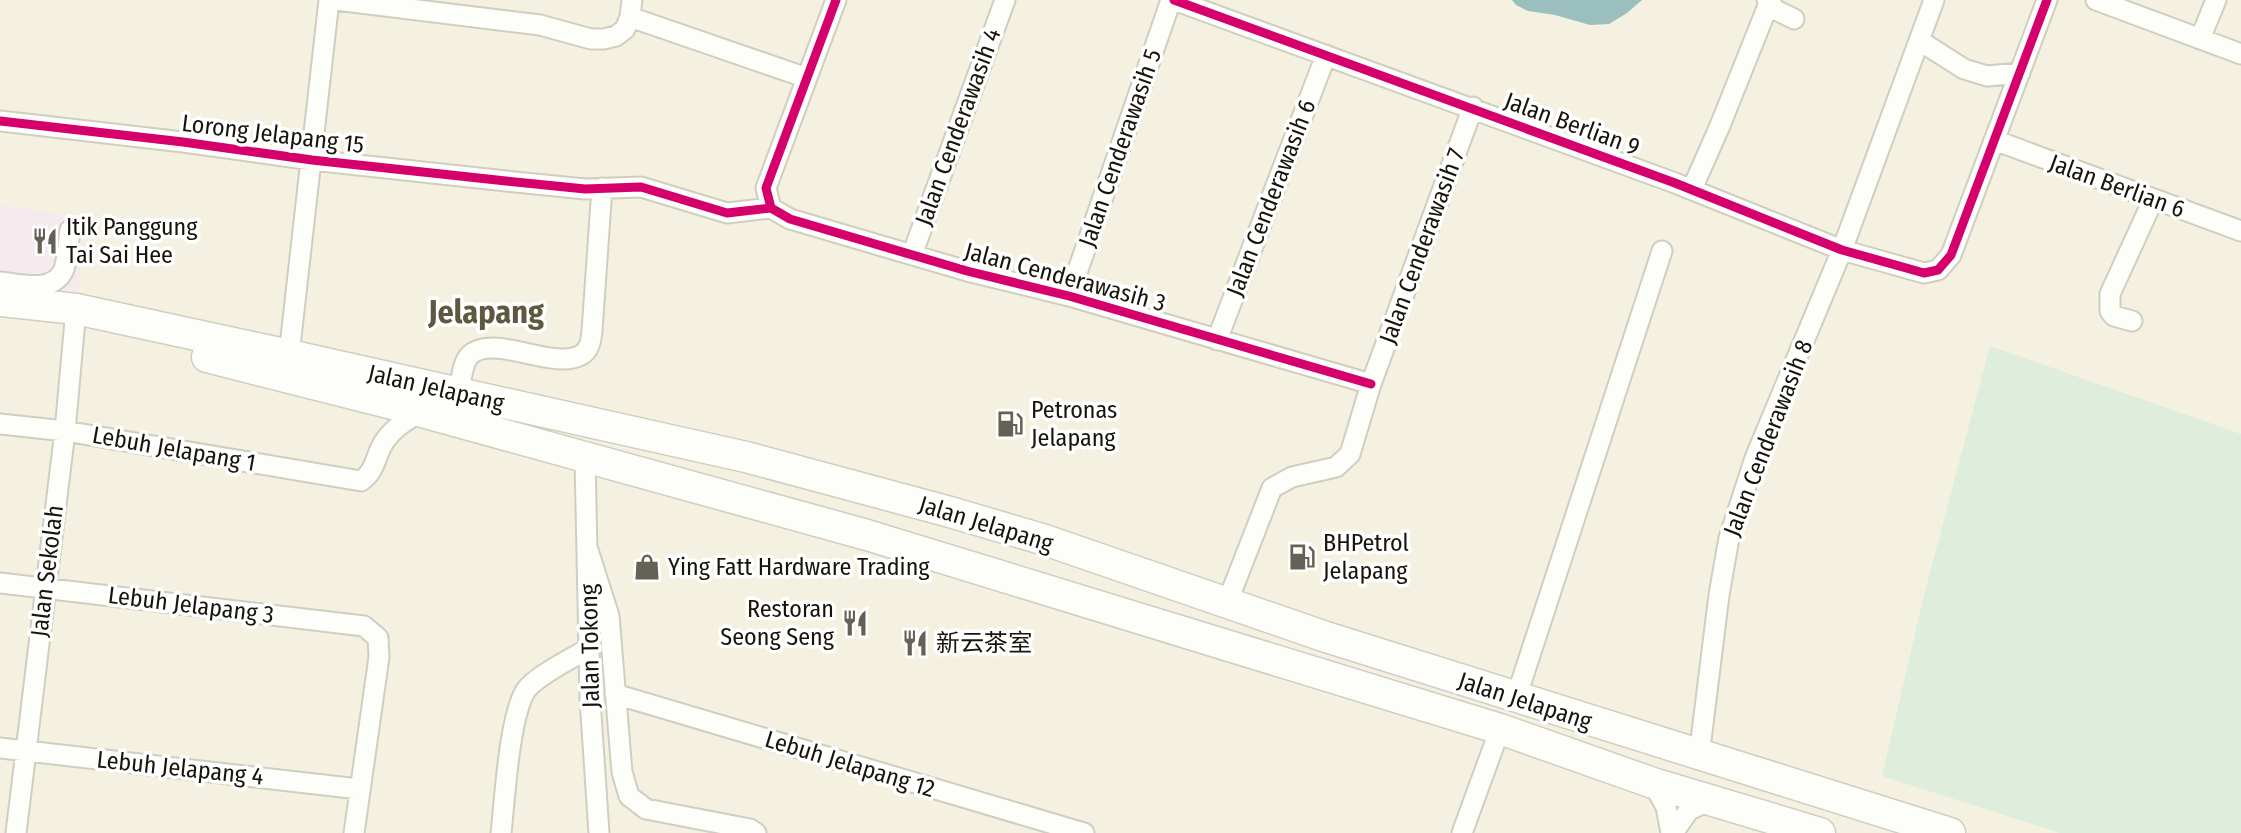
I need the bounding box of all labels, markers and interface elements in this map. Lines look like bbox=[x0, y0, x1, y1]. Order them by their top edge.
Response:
street label: Jalan Cenderawasih 4 bbox=[909, 25, 1007, 229]
street label: Jalan Cenderawasih 5 bbox=[1073, 46, 1167, 250]
street label: Jalan Berlian 9 bbox=[1501, 87, 1643, 161]
street label: Jalan Cenderawasih 6 bbox=[1221, 96, 1321, 300]
street label: Lorong Jelapang 15 bbox=[180, 109, 366, 159]
street label: Jalan Cenderawasih 7 bbox=[1374, 144, 1470, 348]
street label: Jalan Berlian 6 bbox=[2045, 149, 2189, 223]
place label: Itik Panggung Tai Sai Hee bbox=[66, 213, 198, 269]
restaurant icon: Itik Panggung Tai Sai Hee bbox=[30, 226, 60, 256]
street label: Jalan Cenderawasih 3 bbox=[961, 237, 1169, 317]
district label: Jelapang bbox=[427, 293, 544, 331]
street label: Jalan Cenderawasih 8 bbox=[1718, 336, 1818, 540]
street label: Jalan Jelapang bbox=[365, 359, 508, 417]
place label: Petronas Jelapang bbox=[1031, 396, 1117, 452]
fuel station icon: Petronas Jelapang bbox=[995, 409, 1025, 439]
street label: Lebuh Jelapang 1 bbox=[90, 421, 258, 477]
street label: Jalan Jelapang bbox=[915, 490, 1057, 558]
street label: Jalan Sekolah bbox=[25, 504, 69, 638]
place label: BHPetrol Jelapang bbox=[1323, 529, 1409, 585]
fuel station icon: BHPetrol Jelapang bbox=[1287, 542, 1317, 572]
shop icon: Ying Fatt Hardware Trading bbox=[632, 552, 662, 582]
place label: Ying Fatt Hardware Trading bbox=[668, 553, 930, 581]
street label: Lebuh Jelapang 3 bbox=[107, 581, 275, 629]
street label: Jalan Tokong bbox=[575, 583, 605, 708]
place label: Restoran Seong Seng bbox=[720, 595, 835, 651]
restaurant icon: Restoran Seong Seng bbox=[840, 608, 870, 638]
restaurant icon: 新云茶室 bbox=[900, 628, 930, 658]
place label: 新云茶室 bbox=[936, 629, 1032, 657]
street label: Jalan Jelapang bbox=[1455, 666, 1596, 736]
street label: Lebuh Jelapang 12 bbox=[762, 725, 938, 803]
street label: Lebuh Jelapang 4 bbox=[95, 745, 265, 791]

